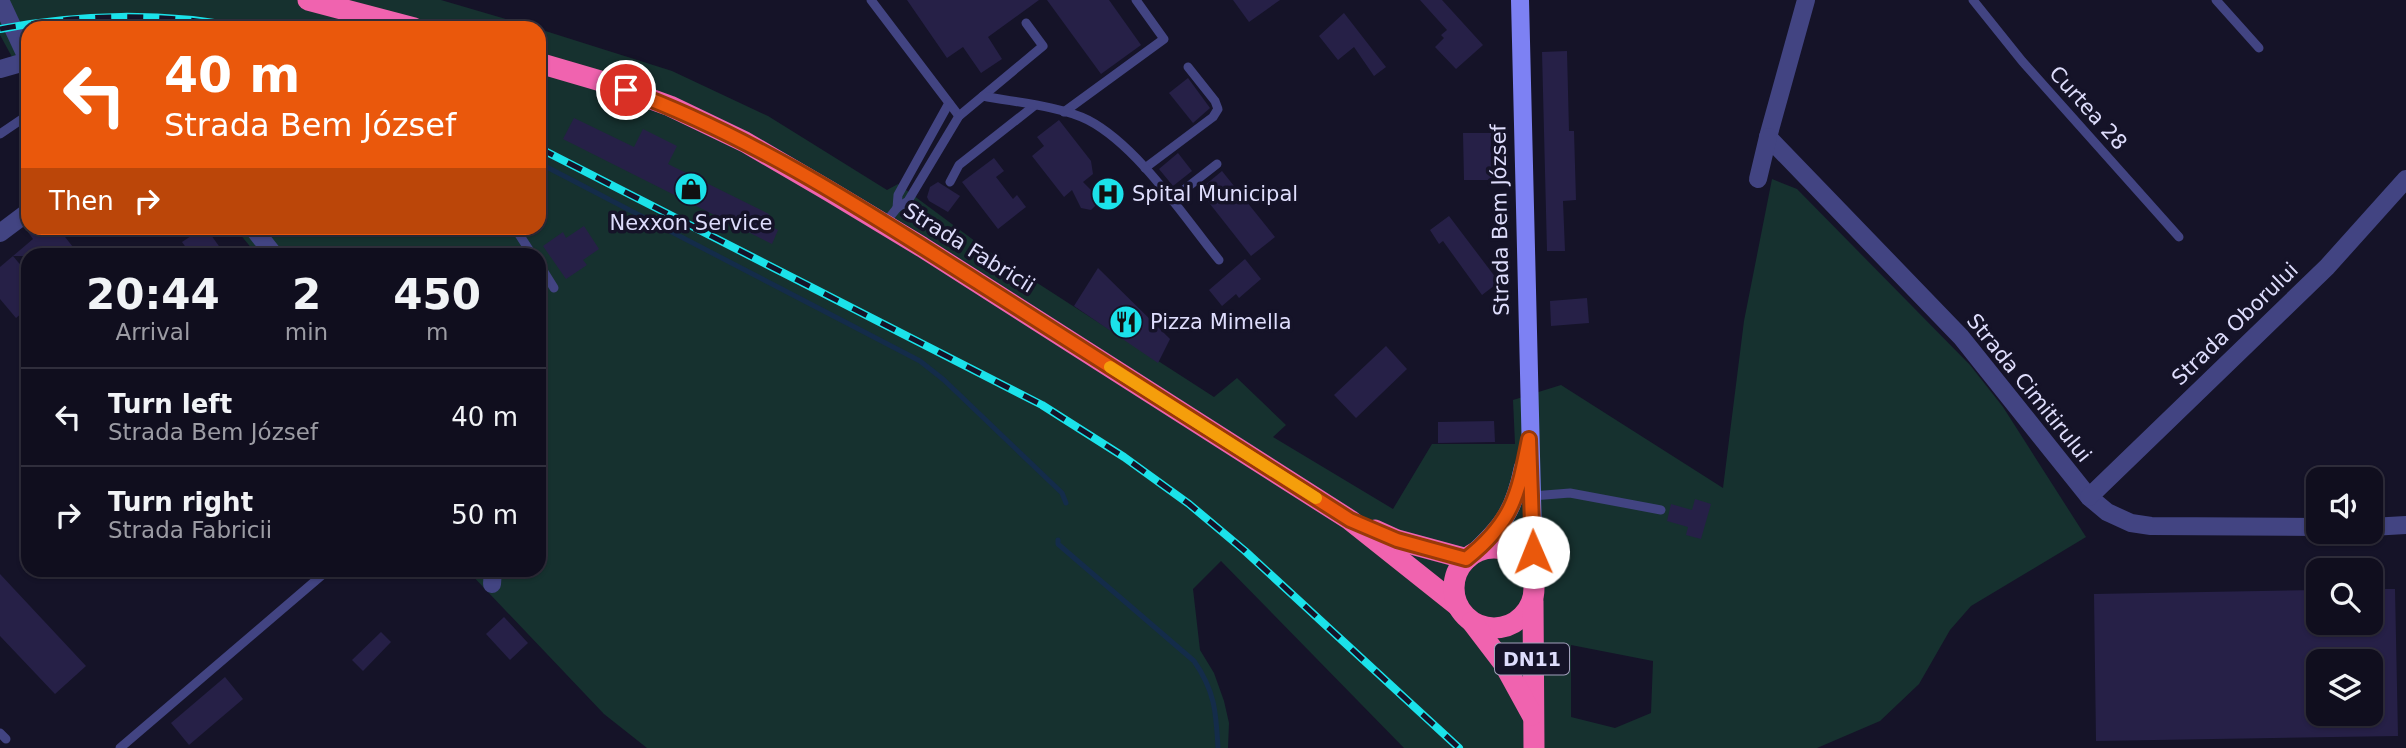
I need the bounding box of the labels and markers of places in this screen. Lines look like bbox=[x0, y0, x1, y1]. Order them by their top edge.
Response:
pin bbox=[596, 60, 656, 120]
shop icon: Nexxon Service bbox=[672, 170, 710, 208]
hospital icon: Spital Municipal bbox=[1089, 175, 1127, 213]
place label: Spital Municipal bbox=[1132, 182, 1298, 206]
place label: Nexxon Service bbox=[610, 211, 772, 235]
restaurant icon: Pizza Mimella bbox=[1107, 303, 1145, 341]
place label: Pizza Mimella bbox=[1150, 310, 1292, 334]

